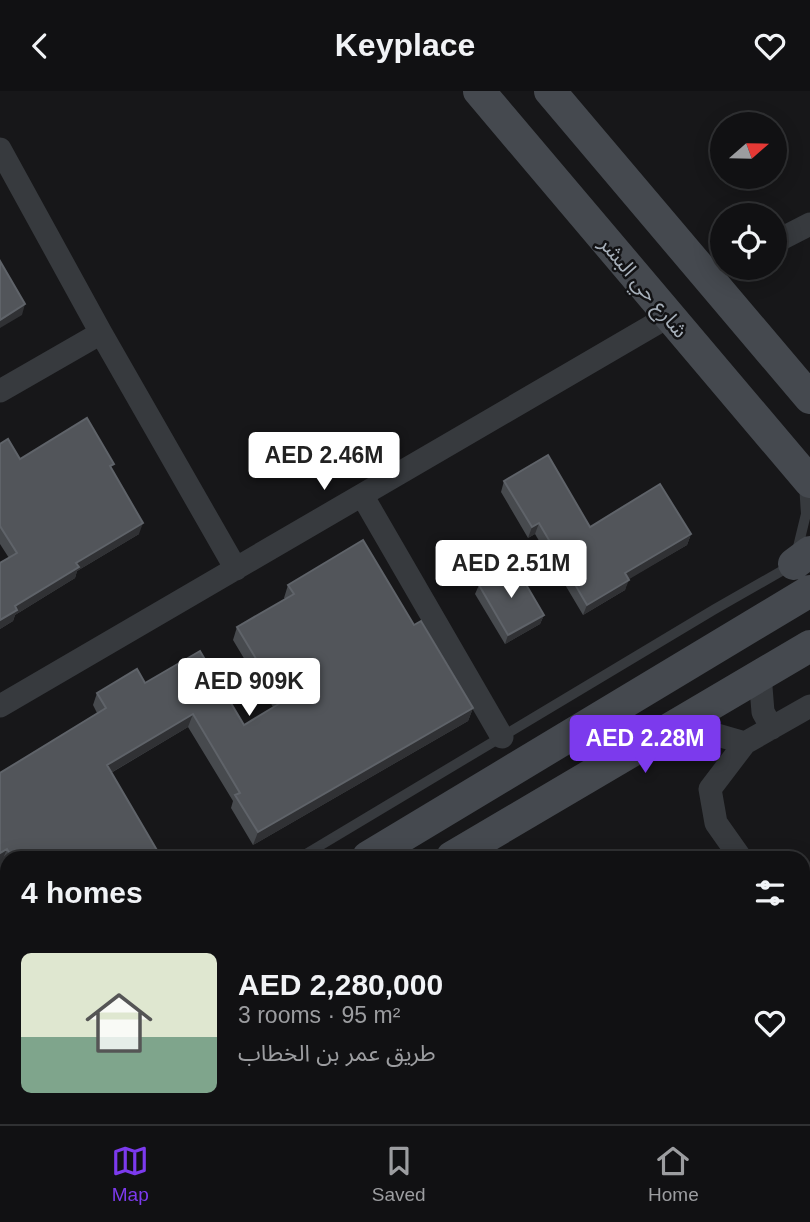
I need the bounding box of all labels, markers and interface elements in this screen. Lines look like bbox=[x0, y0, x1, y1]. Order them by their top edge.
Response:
icon: back bbox=[21, 27, 59, 65]
text: Keyplace bbox=[335, 27, 475, 63]
icon: heart bbox=[751, 27, 789, 65]
north arrow bbox=[710, 112, 788, 189]
map controls bbox=[710, 112, 787, 280]
button: locate bbox=[710, 203, 787, 280]
street label: شارع حي البشر bbox=[591, 231, 693, 345]
pin: AED 2.46M bbox=[244, 433, 404, 492]
text: AED 2.46M bbox=[265, 442, 383, 468]
pin: AED 2.51M bbox=[431, 540, 591, 600]
text: AED 2.51M bbox=[452, 550, 570, 576]
pin: AED 909K bbox=[177, 659, 321, 718]
text: AED 909K bbox=[194, 668, 304, 694]
pin: AED 2.28M bbox=[565, 715, 725, 775]
text: AED 2.28M bbox=[586, 725, 704, 751]
icon: filters bbox=[751, 874, 789, 912]
text: 4 homes bbox=[21, 876, 143, 909]
text: AED 2,280,000 bbox=[238, 968, 443, 1001]
icon: home bbox=[77, 981, 161, 1065]
text: 3 rooms · 95 m² bbox=[238, 1002, 400, 1028]
icon: heart bbox=[751, 1004, 789, 1042]
text: طريق عمر بن الخطاب bbox=[238, 1040, 436, 1066]
tab: Map bbox=[111, 1142, 149, 1206]
tab: Saved bbox=[372, 1142, 426, 1206]
tab: Home bbox=[648, 1142, 699, 1206]

